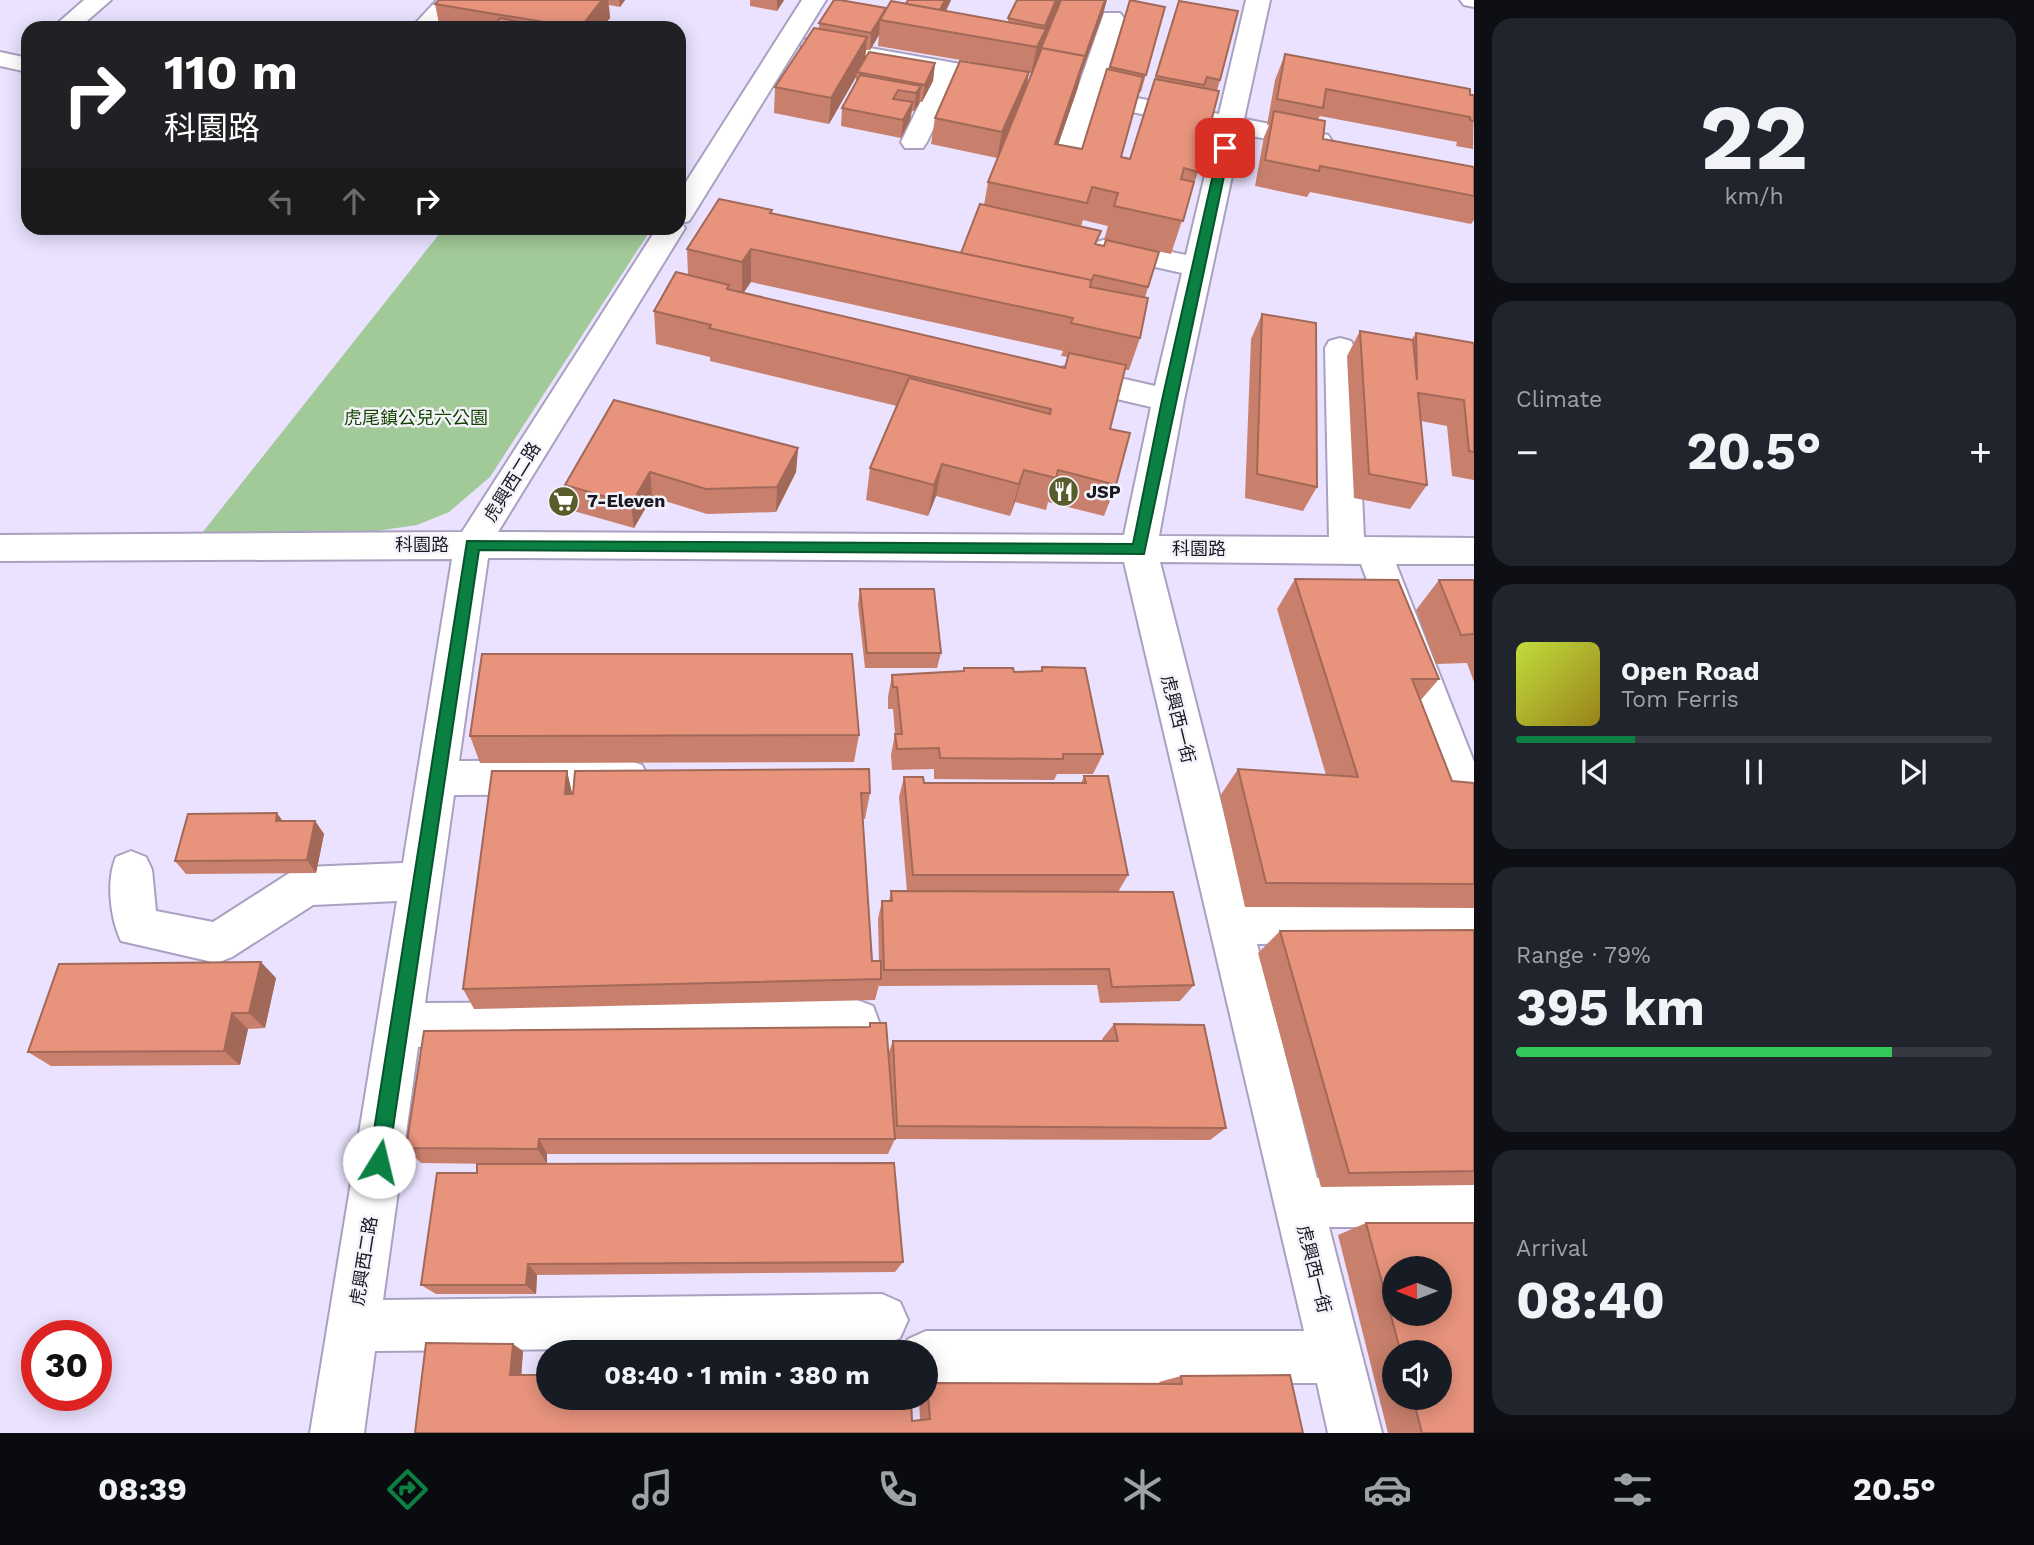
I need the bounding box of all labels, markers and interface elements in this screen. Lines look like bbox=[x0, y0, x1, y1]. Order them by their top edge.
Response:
text: 110 m bbox=[164, 43, 298, 101]
icon: right bbox=[49, 49, 140, 140]
text: 22 bbox=[1700, 84, 1808, 191]
text: 科園路 bbox=[164, 109, 260, 147]
pin bbox=[1195, 118, 1255, 178]
icon: arrive bbox=[1206, 129, 1244, 167]
icon: left bbox=[262, 182, 300, 220]
icon: ahead bbox=[335, 182, 373, 220]
icon: right bbox=[408, 182, 446, 220]
text: km/h bbox=[1724, 183, 1784, 210]
text: Climate bbox=[1516, 386, 1602, 413]
park label: 虎尾鎮公兒六公園 bbox=[344, 407, 488, 428]
text: 20.5° bbox=[1686, 421, 1822, 482]
text: − bbox=[1516, 430, 1539, 474]
text: + bbox=[1969, 430, 1992, 474]
street label: 虎興西二路 bbox=[479, 438, 544, 525]
restaurant icon: JSP bbox=[1046, 475, 1080, 509]
place label: JSP bbox=[1086, 481, 1121, 502]
supermarket icon: 7-Eleven bbox=[547, 484, 581, 518]
place label: 7-Eleven bbox=[587, 490, 665, 511]
street label: 科園路 bbox=[395, 534, 449, 555]
street label: 科園路 bbox=[1172, 538, 1226, 559]
text: Open Road bbox=[1621, 656, 1759, 686]
street label: 虎興西一街 bbox=[1157, 673, 1200, 765]
text: Tom Ferris bbox=[1621, 686, 1739, 713]
icon: previous bbox=[1576, 753, 1614, 791]
icon: pause bbox=[1735, 753, 1773, 791]
icon: next bbox=[1894, 753, 1932, 791]
text: Range · 79% bbox=[1516, 942, 1651, 969]
text: 395 km bbox=[1516, 977, 1705, 1038]
position arrow bbox=[342, 1125, 416, 1199]
street label: 虎興西二路 bbox=[346, 1215, 381, 1307]
street label: 虎興西一街 bbox=[1293, 1223, 1336, 1315]
text: Arrival bbox=[1516, 1235, 1588, 1262]
north arrow bbox=[1382, 1256, 1452, 1326]
map controls bbox=[1382, 1256, 1452, 1410]
text: 08:40 bbox=[1516, 1270, 1665, 1331]
speed limit sign: 30 bbox=[21, 1320, 112, 1411]
button: sound bbox=[1382, 1340, 1452, 1410]
text: 08:40 · 1 min · 380 m bbox=[604, 1360, 870, 1390]
icon: directions bbox=[383, 1465, 432, 1514]
icon: music bbox=[628, 1465, 677, 1514]
icon: phone bbox=[873, 1465, 922, 1514]
icon: climate bbox=[1118, 1465, 1167, 1514]
icon: car bbox=[1363, 1465, 1412, 1514]
icon: filters bbox=[1608, 1465, 1657, 1514]
text: 08:39 bbox=[98, 1470, 187, 1508]
text: 20.5° bbox=[1853, 1470, 1936, 1508]

